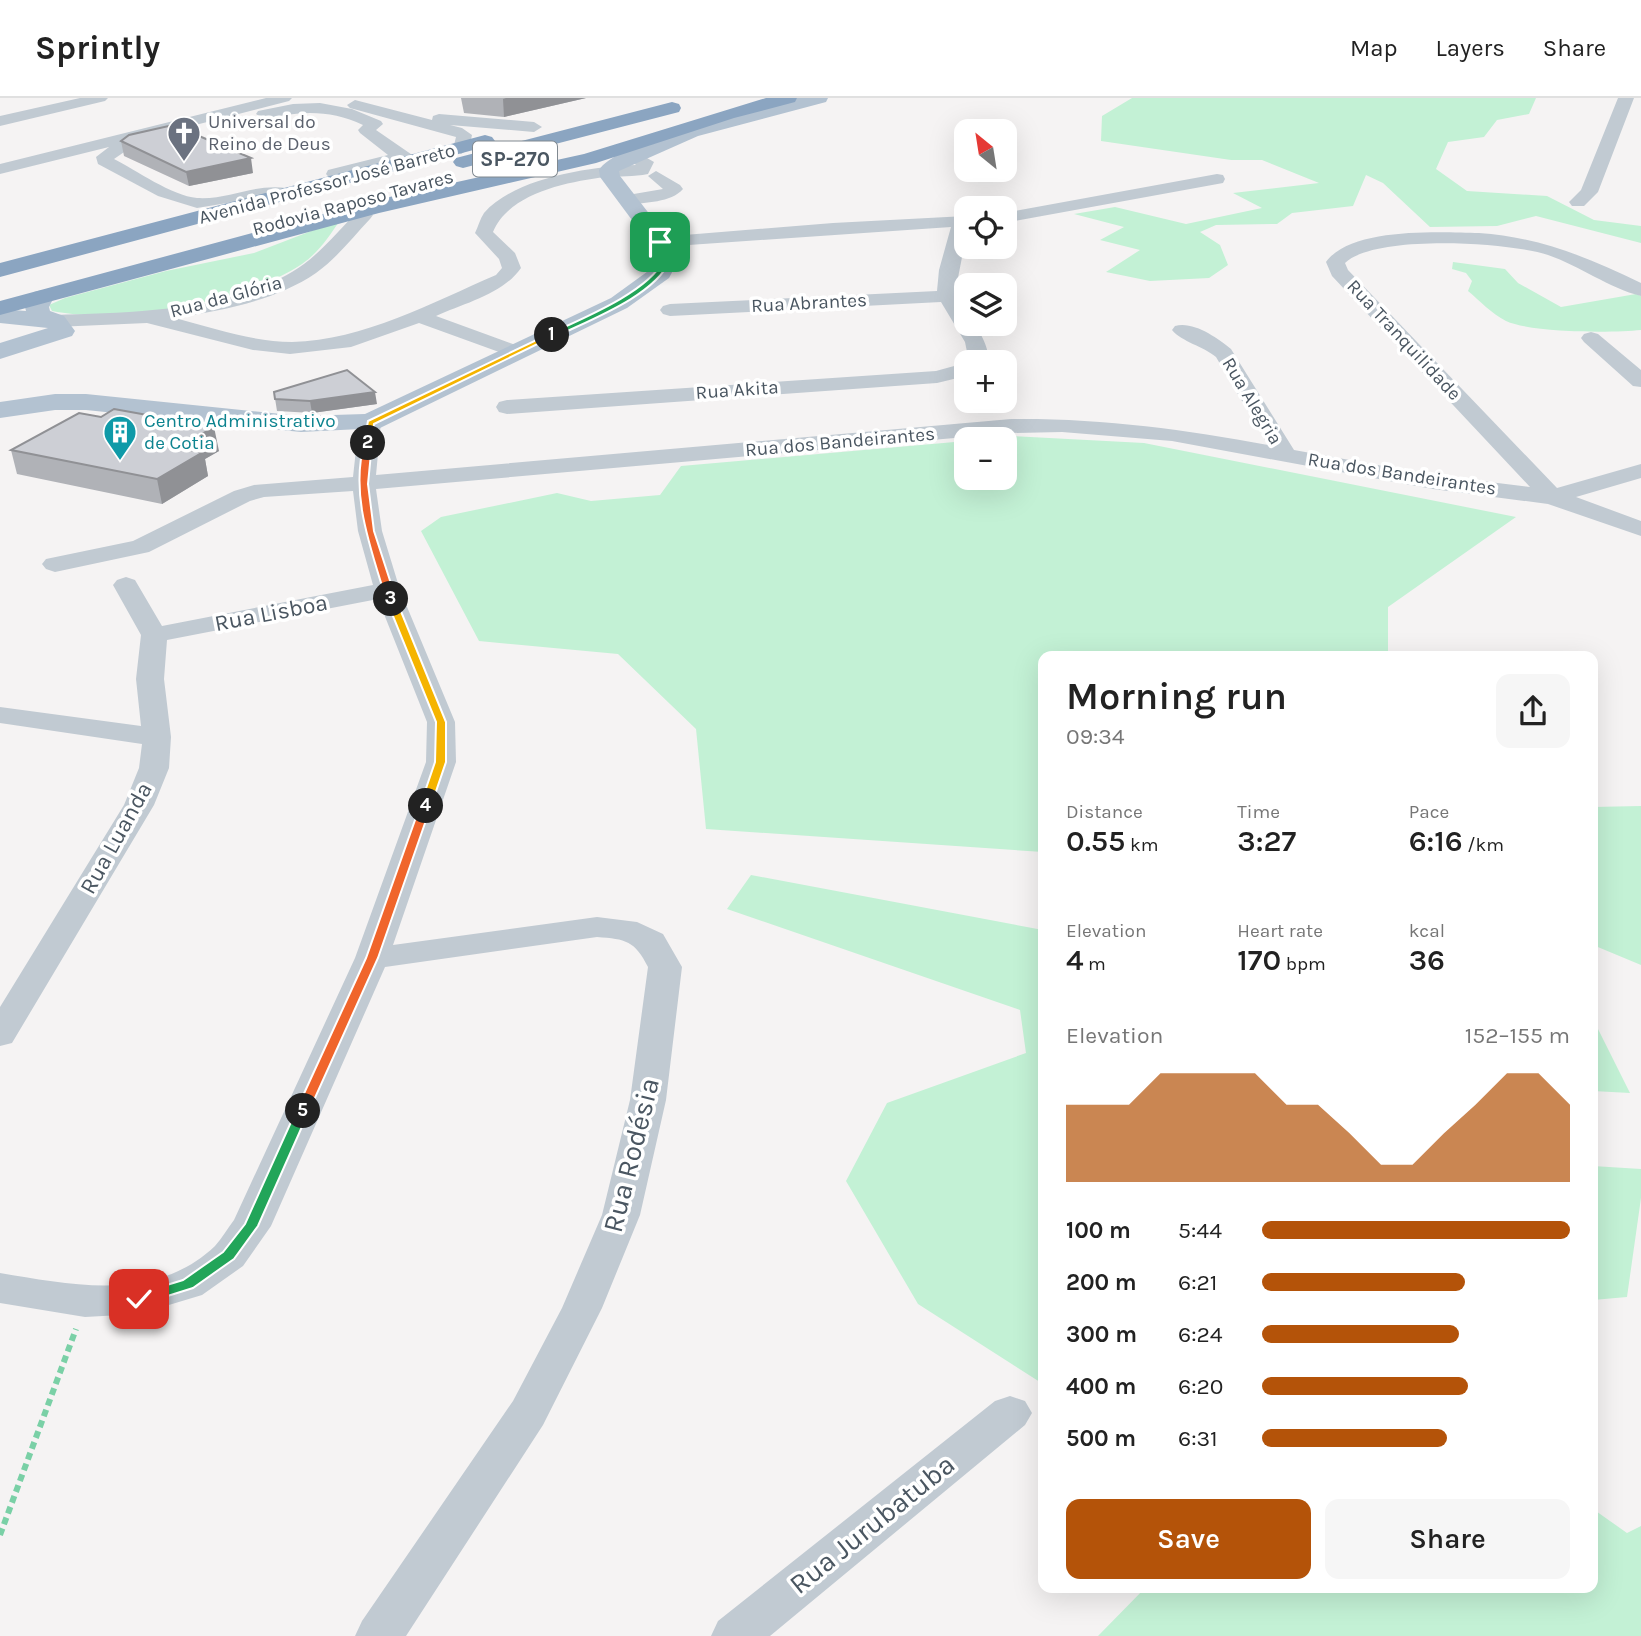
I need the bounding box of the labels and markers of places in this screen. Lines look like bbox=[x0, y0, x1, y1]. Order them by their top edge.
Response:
place label: Universal do Reino de Deus bbox=[208, 111, 331, 155]
church icon: Universal do Reino de Deus bbox=[165, 114, 203, 163]
pin bbox=[630, 212, 690, 272]
pin: 1 bbox=[534, 317, 570, 352]
place label: Centro Administrativo de Cotia bbox=[144, 410, 336, 454]
building icon: Centro Administrativo de Cotia bbox=[101, 413, 139, 462]
pin: 2 bbox=[350, 426, 386, 460]
pin: 3 bbox=[374, 582, 408, 616]
pin: 4 bbox=[408, 788, 444, 824]
pin: 5 bbox=[286, 1094, 320, 1128]
pin bbox=[109, 1269, 169, 1329]

